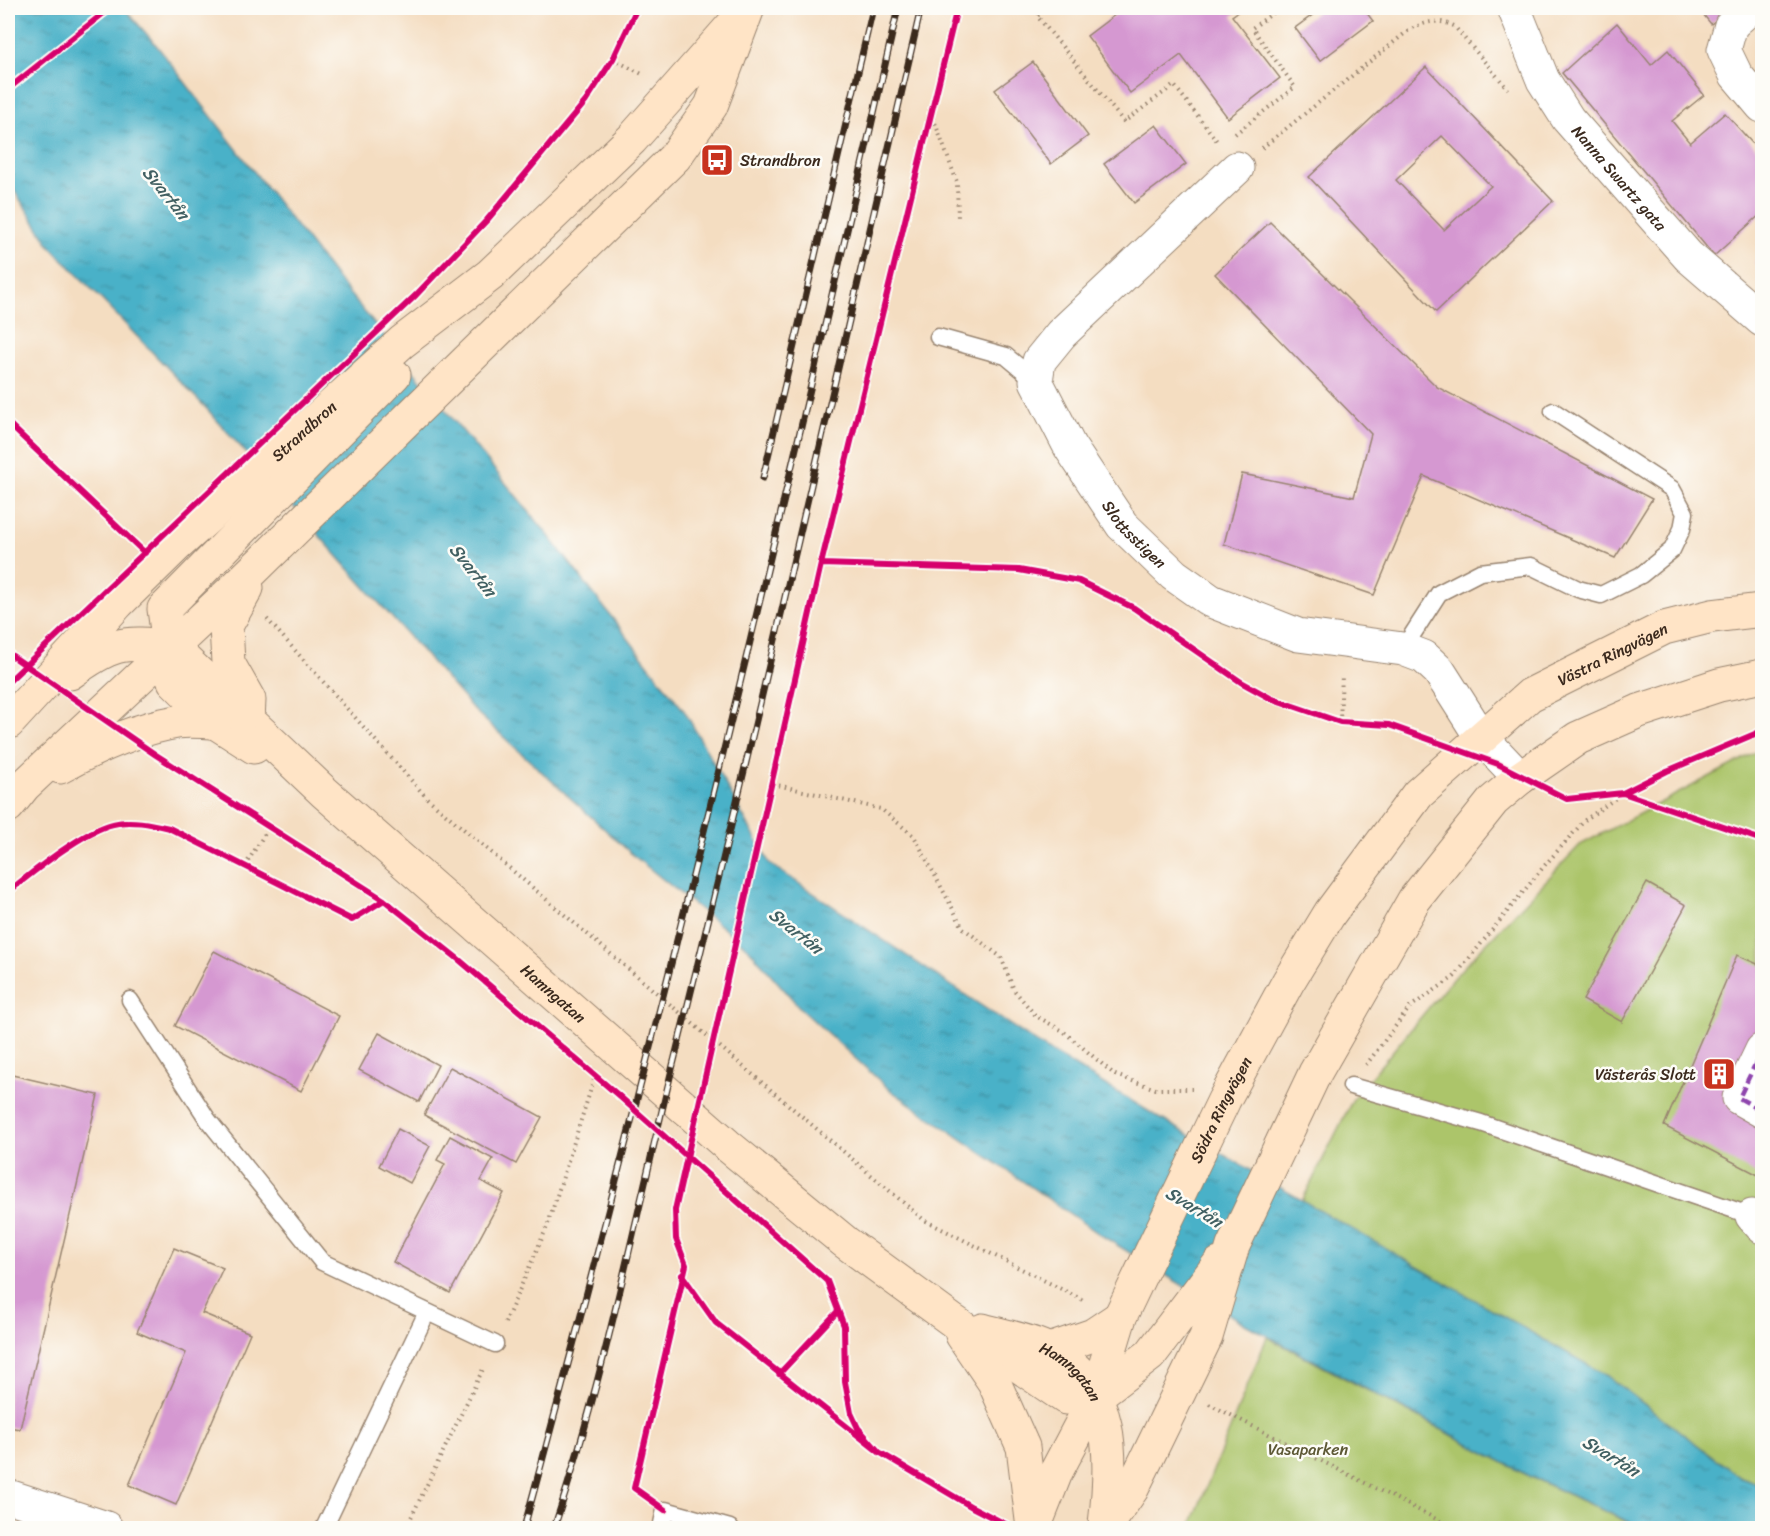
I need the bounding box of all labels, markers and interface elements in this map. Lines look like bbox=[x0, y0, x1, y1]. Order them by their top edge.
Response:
street label: Nanna Swartz gata bbox=[1564, 118, 1675, 239]
bus stop icon: Strandbron bbox=[699, 142, 735, 178]
place label: Strandbron bbox=[740, 146, 821, 175]
water label: Svartån bbox=[134, 159, 199, 229]
street label: Strandbron bbox=[264, 393, 344, 469]
street label: Slottsstigen bbox=[1094, 494, 1174, 576]
water label: Svartån bbox=[441, 536, 506, 606]
street label: Västra Ringvägen bbox=[1552, 614, 1673, 694]
water label: Svartån bbox=[762, 899, 832, 964]
street label: Hamngatan bbox=[514, 956, 594, 1031]
street label: Södra Ringvägen bbox=[1181, 1051, 1260, 1168]
building icon: Västerås Slott bbox=[1701, 1056, 1737, 1092]
place label: Västerås Slott bbox=[1595, 1060, 1696, 1089]
water label: Svartån bbox=[1159, 1177, 1231, 1238]
street label: Hamngatan bbox=[1035, 1333, 1110, 1407]
water label: Svartån bbox=[1576, 1426, 1648, 1487]
park label: Vasaparken bbox=[1268, 1435, 1348, 1464]

